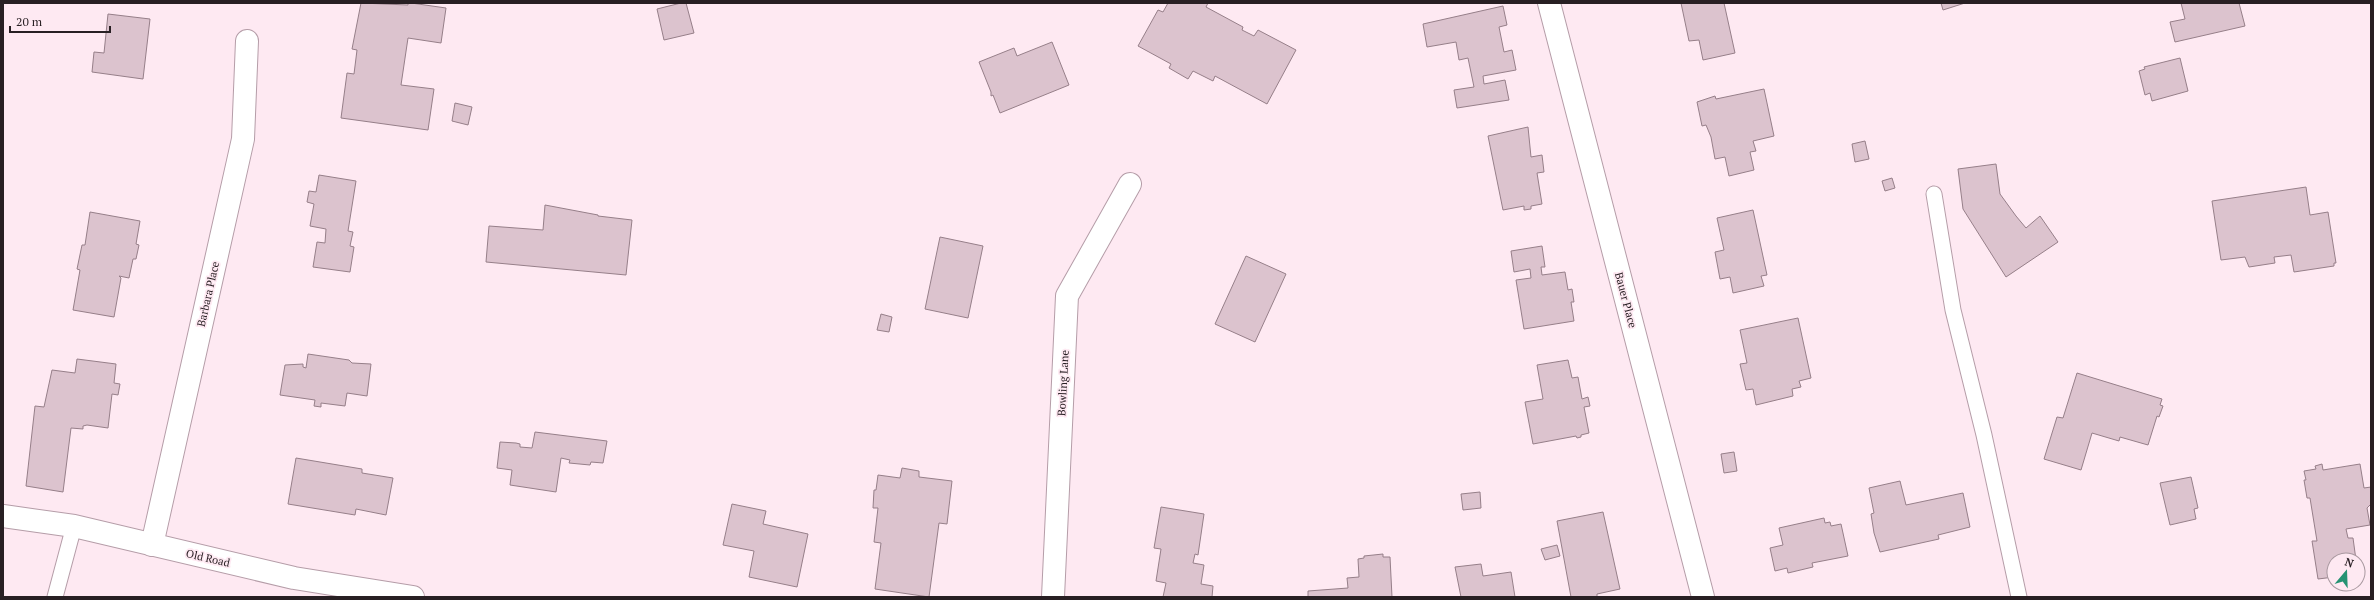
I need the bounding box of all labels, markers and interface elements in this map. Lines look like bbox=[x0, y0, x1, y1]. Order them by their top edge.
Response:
scale bar bbox=[10, 8, 110, 34]
text: 20 m bbox=[16, 14, 43, 29]
street label: Barbara Place bbox=[194, 260, 222, 328]
street label: Bauer Place bbox=[1612, 271, 1640, 330]
street label: Bowling Lane bbox=[1054, 349, 1072, 416]
street label: Old Road bbox=[185, 546, 231, 570]
north arrow bbox=[2326, 552, 2366, 592]
text: N bbox=[2343, 555, 2356, 571]

